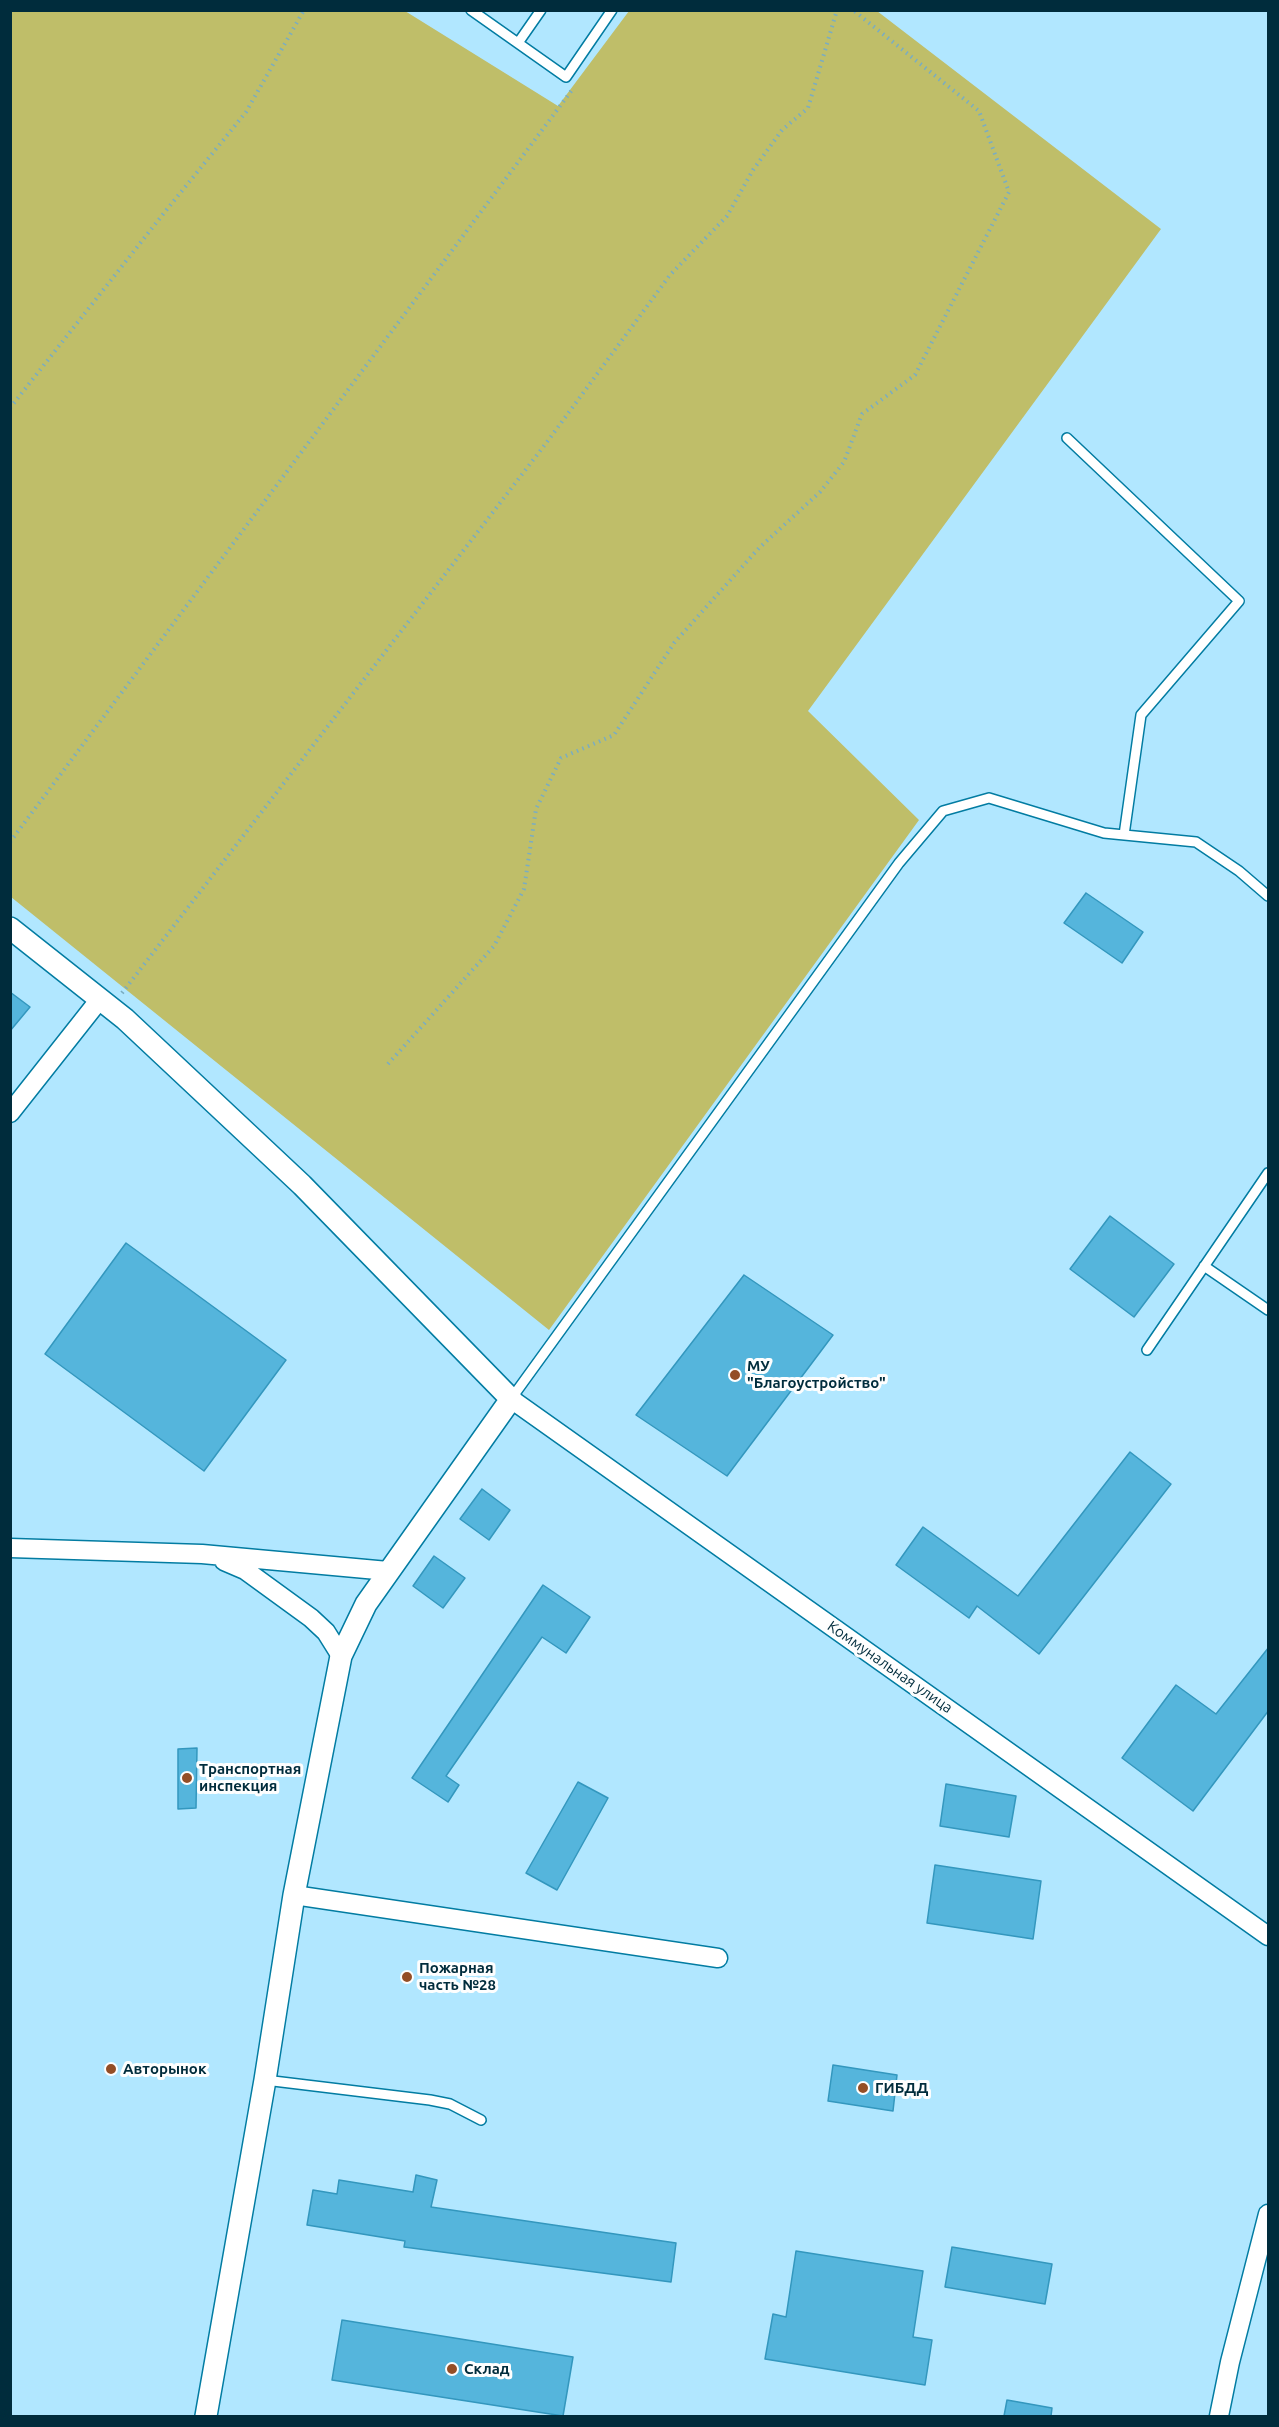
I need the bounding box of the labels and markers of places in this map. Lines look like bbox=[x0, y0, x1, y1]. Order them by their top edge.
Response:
place label: МУ "Благоустройство" bbox=[747, 1357, 886, 1392]
marker: МУ "Благоустройство" bbox=[728, 1368, 742, 1382]
place label: Транспортная инспекция bbox=[199, 1760, 301, 1795]
marker: Транспортная инспекция bbox=[180, 1771, 194, 1785]
place label: Пожарная часть №28 bbox=[419, 1959, 496, 1994]
marker: Пожарная часть №28 bbox=[400, 1970, 414, 1984]
place label: Авторынок bbox=[123, 2060, 206, 2078]
marker: Авторынок bbox=[104, 2062, 118, 2076]
place label: ГИБДД bbox=[875, 2079, 928, 2097]
marker: ГИБДД bbox=[856, 2081, 870, 2095]
place label: Склад bbox=[464, 2360, 510, 2378]
marker: Склад bbox=[445, 2362, 459, 2376]

